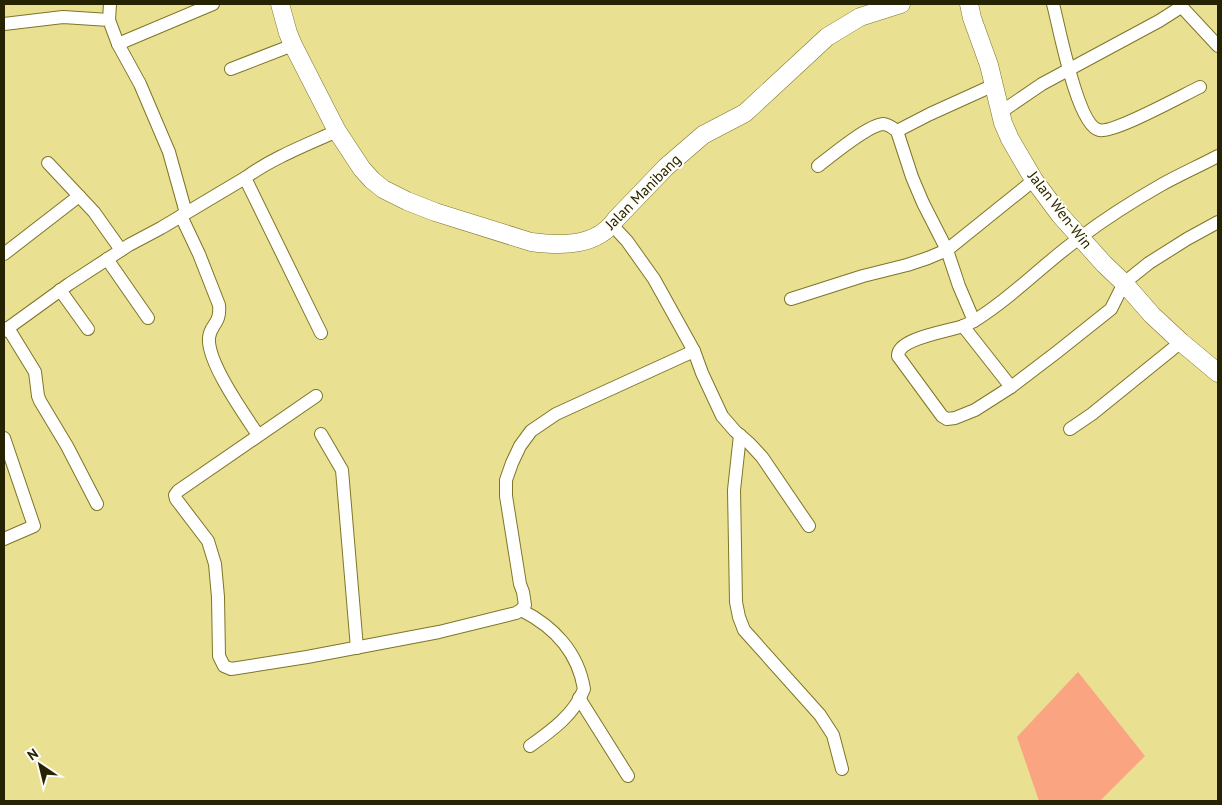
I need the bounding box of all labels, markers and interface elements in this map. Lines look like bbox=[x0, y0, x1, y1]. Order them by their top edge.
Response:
street label: Jalan Manibang bbox=[600, 150, 684, 234]
street label: Jalan Wen-Win bbox=[1024, 166, 1097, 252]
north arrow bbox=[15, 740, 65, 790]
text: N bbox=[24, 744, 41, 764]

